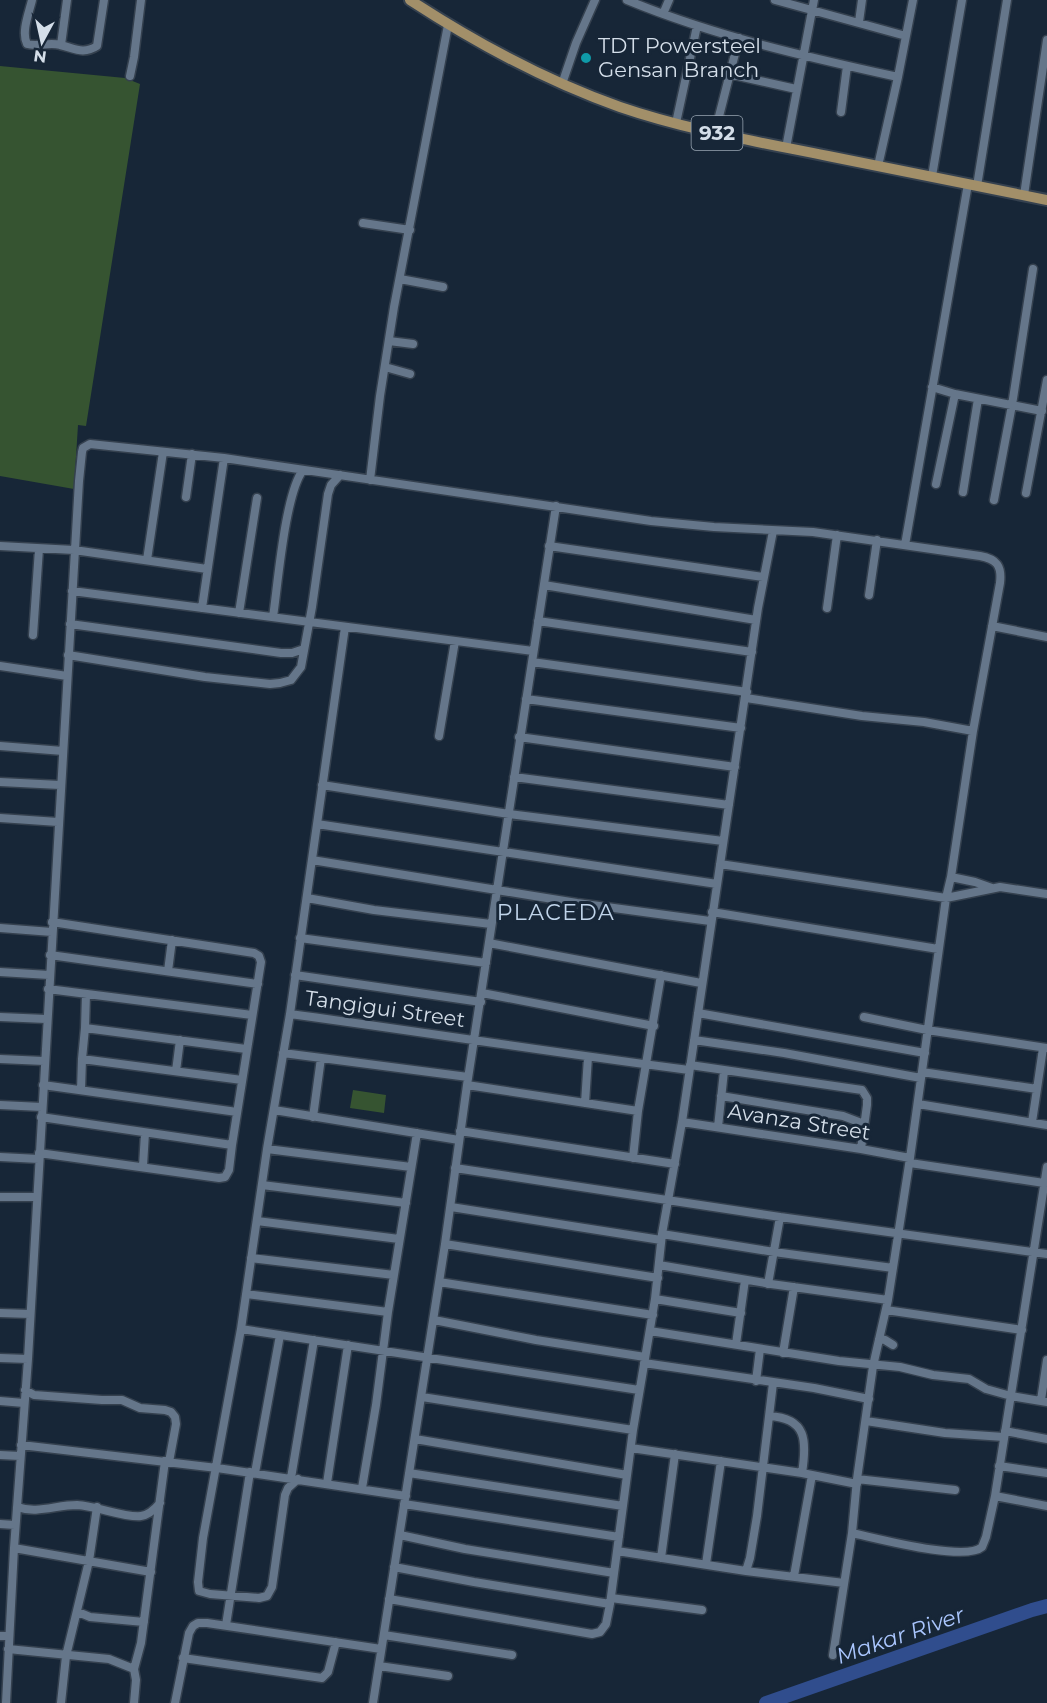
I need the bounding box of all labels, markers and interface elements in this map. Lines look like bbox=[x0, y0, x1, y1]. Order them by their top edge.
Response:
north arrow bbox=[12, 12, 72, 72]
place label: TDT Powersteel Gensan Branch bbox=[598, 33, 761, 82]
text: N bbox=[32, 46, 48, 67]
marker: TDT Powersteel Gensan Branch bbox=[579, 51, 593, 65]
road number: 932 bbox=[692, 116, 742, 150]
district label: PLACEDA bbox=[497, 899, 615, 926]
street label: Tangigui Street bbox=[304, 985, 467, 1032]
street label: Avanza Street bbox=[726, 1098, 872, 1145]
water label: Makar River bbox=[833, 1601, 969, 1670]

